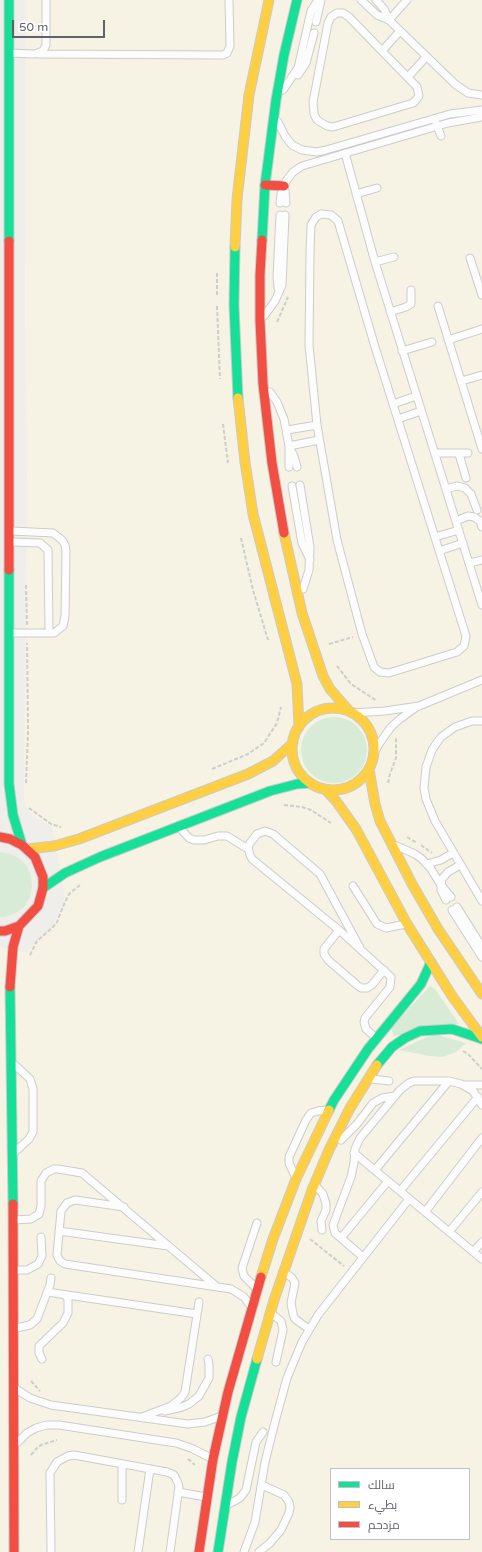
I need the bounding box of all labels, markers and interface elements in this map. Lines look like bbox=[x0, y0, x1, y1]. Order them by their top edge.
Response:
scale bar bbox=[14, 12, 107, 38]
text: 50 m bbox=[19, 20, 48, 34]
legend bbox=[330, 1468, 470, 1540]
text: سالك bbox=[368, 1478, 395, 1492]
text: بطيء bbox=[368, 1498, 397, 1512]
text: مزدحم bbox=[368, 1518, 400, 1532]

